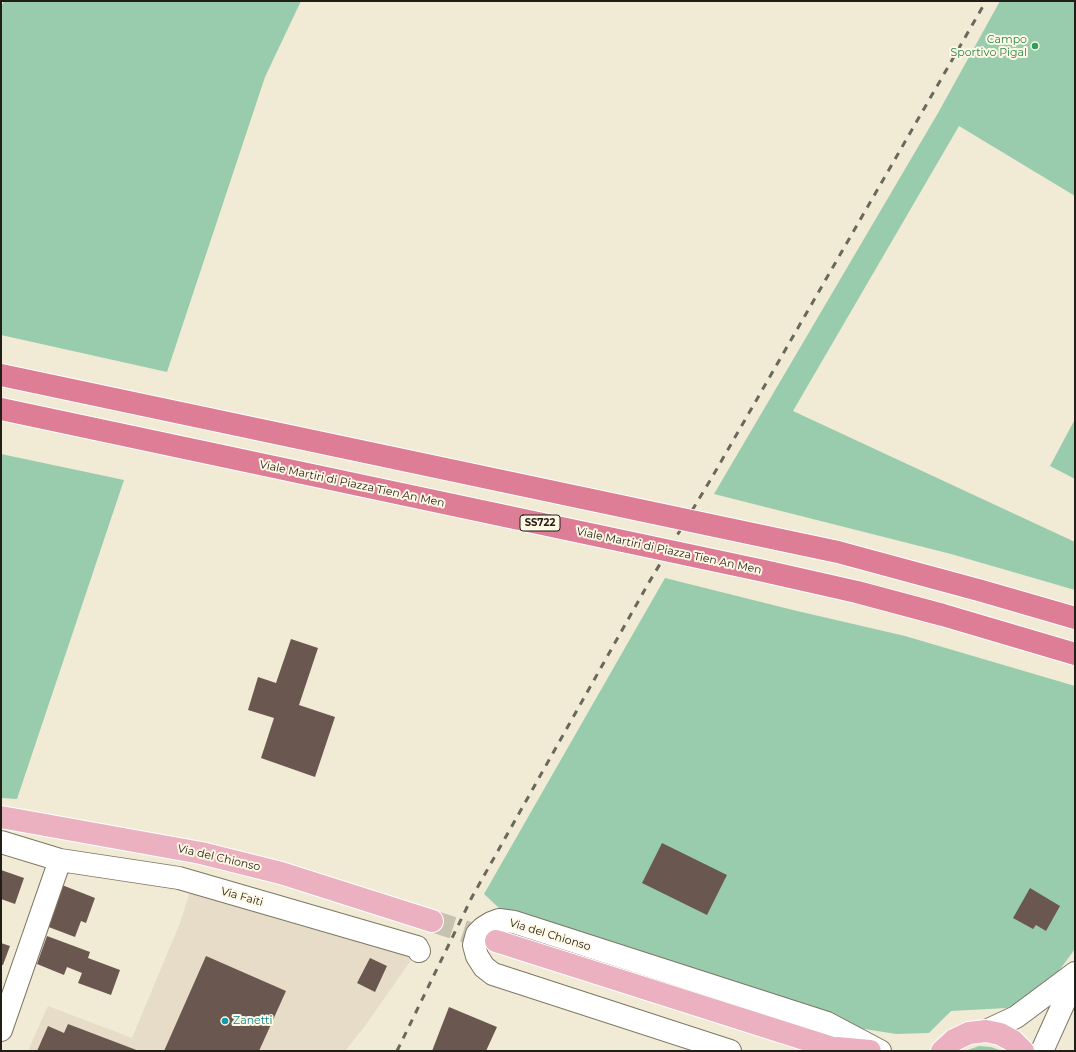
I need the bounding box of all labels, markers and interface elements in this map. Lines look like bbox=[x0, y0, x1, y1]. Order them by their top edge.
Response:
place label: Campo Sportivo Pigal bbox=[950, 33, 1027, 59]
marker: Campo Sportivo Pigal bbox=[1030, 41, 1040, 51]
street label: Viale Martiri di Piazza Tien An Men bbox=[258, 458, 446, 510]
road number: SS722 bbox=[520, 515, 560, 531]
street label: Viale Martiri di Piazza Tien An Men bbox=[575, 525, 763, 577]
street label: Via del Chionso bbox=[176, 842, 262, 874]
street label: Via Faiti bbox=[219, 885, 265, 909]
street label: Via del Chionso bbox=[508, 916, 592, 954]
place label: Zanetti bbox=[233, 1014, 272, 1028]
marker: Zanetti bbox=[220, 1016, 230, 1026]

